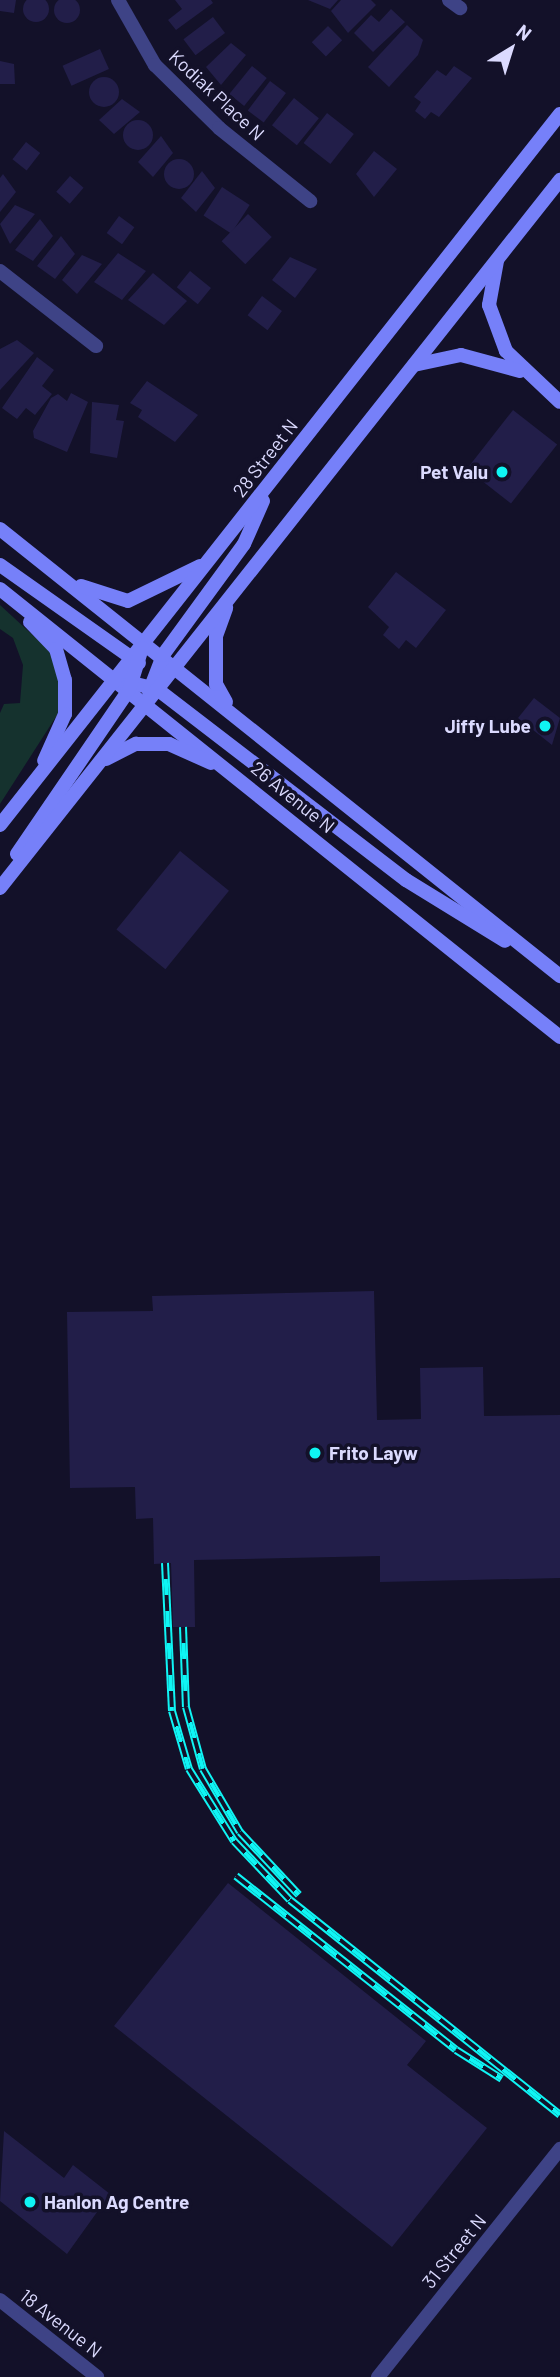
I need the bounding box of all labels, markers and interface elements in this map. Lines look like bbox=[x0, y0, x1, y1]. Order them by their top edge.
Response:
north arrow bbox=[476, 14, 546, 84]
text: N bbox=[512, 19, 536, 45]
street label: Kodiak Place N bbox=[165, 45, 269, 145]
street label: 28 Street N bbox=[228, 415, 302, 501]
place label: Pet Valu bbox=[420, 461, 488, 483]
marker: Pet Valu bbox=[494, 464, 510, 480]
place label: Jiffy Lube bbox=[445, 715, 531, 737]
marker: Jiffy Lube bbox=[537, 718, 553, 734]
street label: 26 Avenue N bbox=[247, 756, 339, 838]
place label: Frito Layw bbox=[329, 1442, 418, 1464]
marker: Frito Layw bbox=[307, 1445, 323, 1461]
place label: Hanlon Ag Centre bbox=[44, 2191, 189, 2213]
marker: Hanlon Ag Centre bbox=[22, 2194, 38, 2210]
street label: 31 Street N bbox=[417, 2209, 491, 2293]
street label: 18 Avenue N bbox=[16, 2284, 106, 2362]

